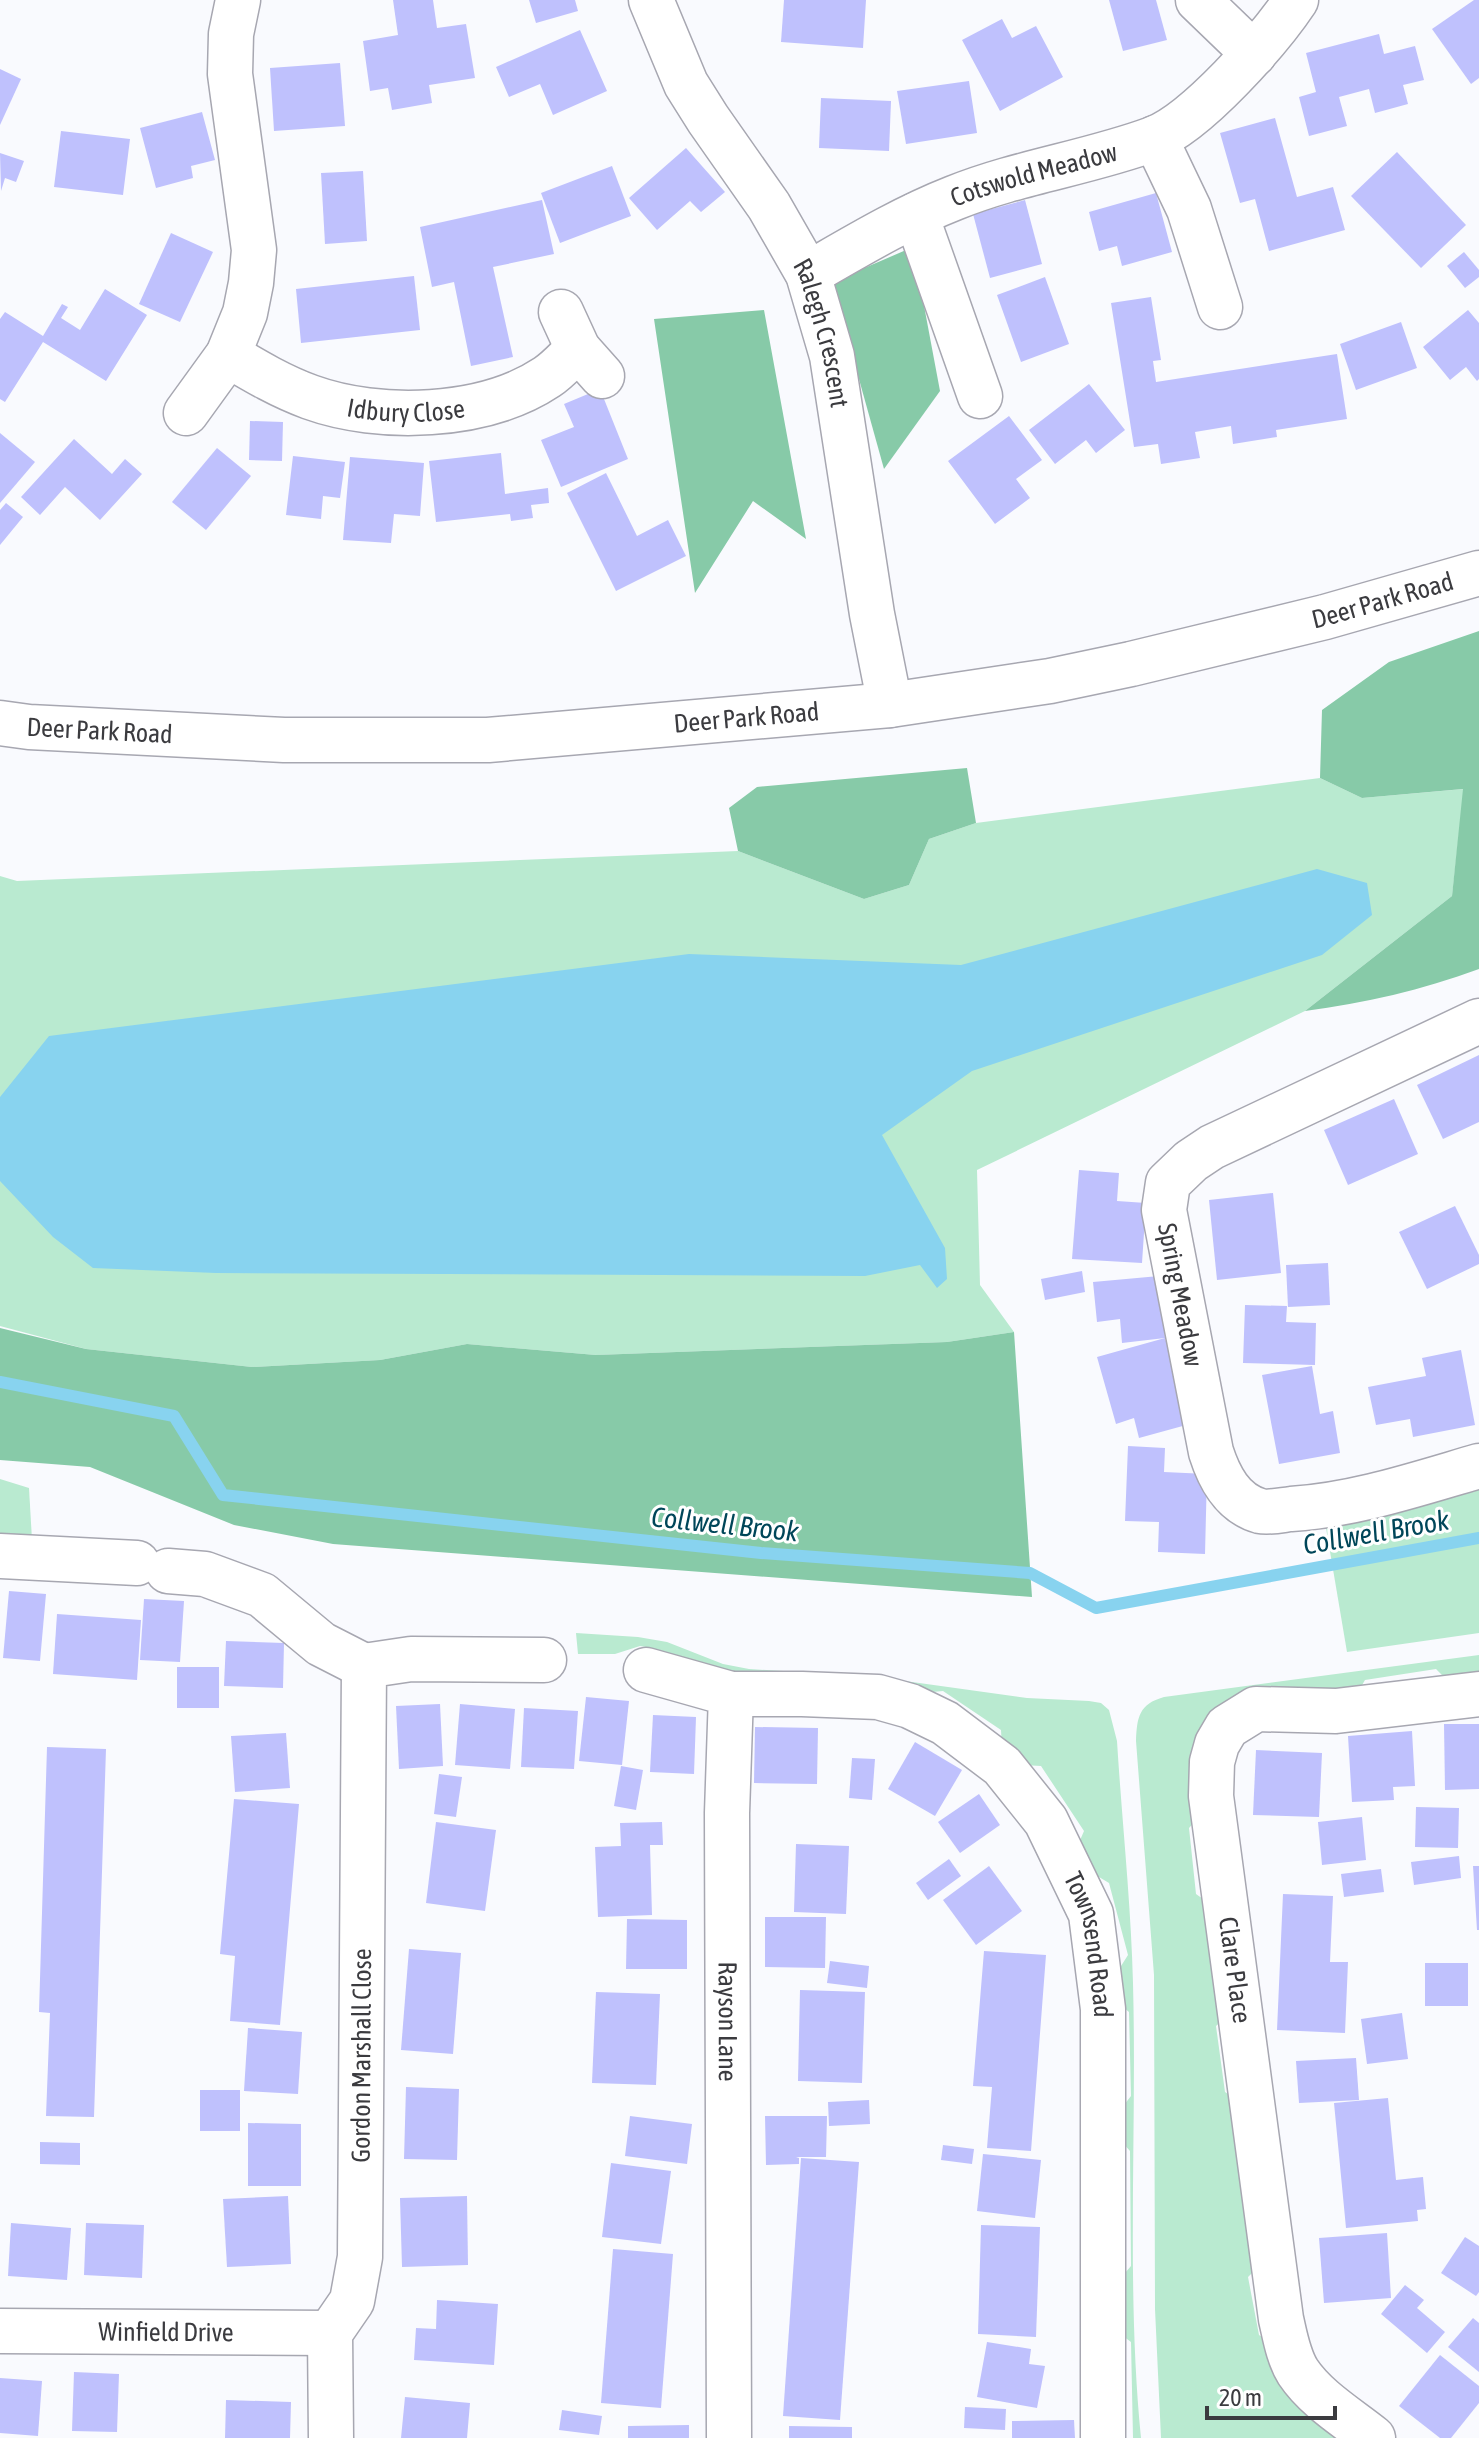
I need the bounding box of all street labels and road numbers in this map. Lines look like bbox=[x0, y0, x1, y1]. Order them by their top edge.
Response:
street label: Cotswold Meadow bbox=[946, 136, 1121, 213]
street label: Ralegh Crescent bbox=[787, 253, 855, 410]
street label: Idbury Close bbox=[345, 392, 467, 428]
street label: Deer Park Road bbox=[1309, 566, 1457, 635]
street label: Deer Park Road bbox=[672, 696, 820, 739]
street label: Deer Park Road bbox=[26, 712, 173, 749]
street label: Spring Meadow bbox=[1152, 1221, 1209, 1370]
street label: Townsend Road bbox=[1058, 1867, 1118, 2017]
street label: Clare Place bbox=[1213, 1915, 1257, 2025]
street label: Gordon Marshall Close bbox=[346, 1948, 377, 2163]
street label: Rayson Lane bbox=[712, 1962, 743, 2082]
street label: Winfield Drive bbox=[98, 2317, 234, 2347]

